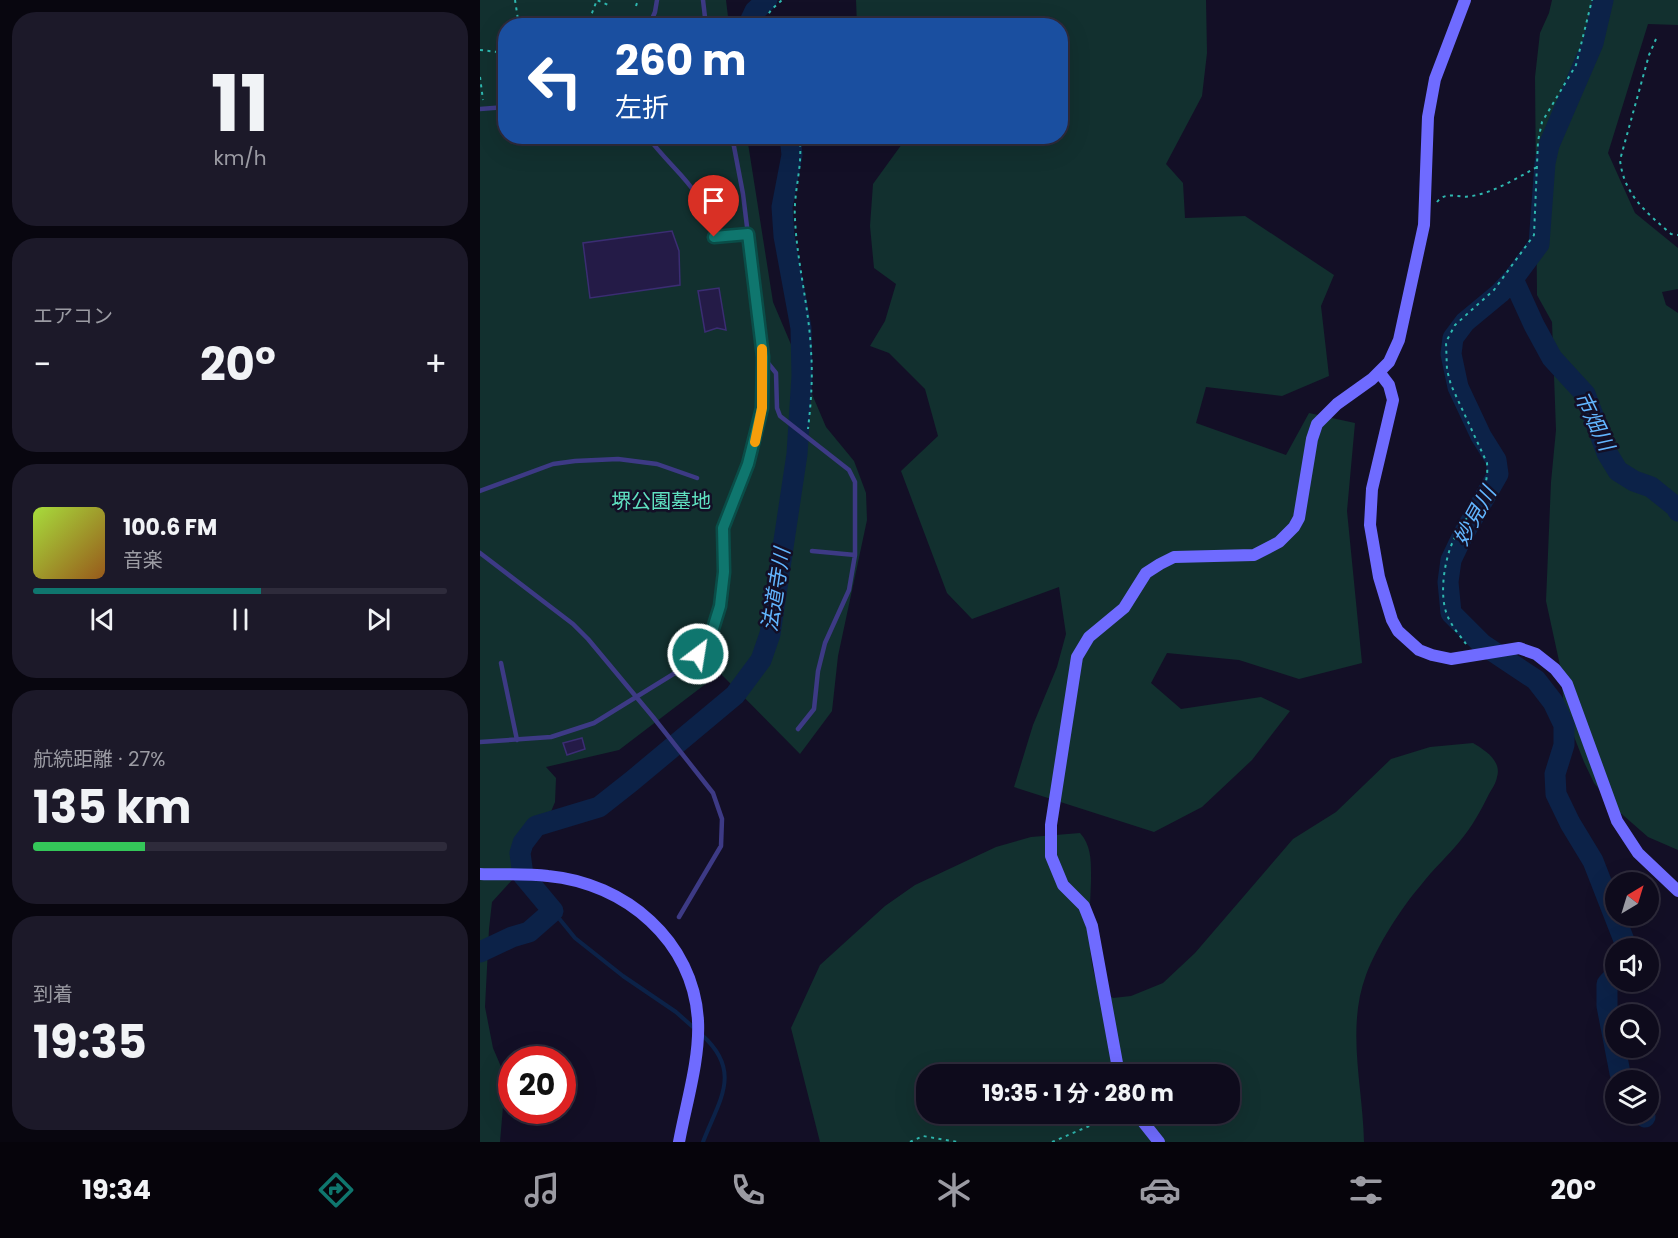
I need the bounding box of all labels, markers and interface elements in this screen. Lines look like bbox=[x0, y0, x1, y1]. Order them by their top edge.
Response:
text: 260 m bbox=[615, 31, 747, 90]
icon: left bbox=[516, 42, 594, 120]
text: 11 bbox=[211, 49, 269, 158]
text: 左折 bbox=[615, 89, 669, 126]
text: km/h bbox=[213, 144, 267, 172]
pin bbox=[688, 175, 739, 237]
icon: arrive bbox=[697, 184, 730, 217]
text: エアコン bbox=[33, 302, 113, 330]
text: 20° bbox=[200, 333, 276, 396]
text: − bbox=[33, 341, 51, 388]
text: + bbox=[424, 341, 447, 388]
water label: 市畑川 bbox=[1568, 386, 1622, 457]
water label: 妙見川 bbox=[1447, 479, 1503, 550]
park label: 堺公園墓地 bbox=[611, 487, 711, 515]
text: 100.6 FM bbox=[123, 512, 217, 543]
water label: 法道寺川 bbox=[755, 544, 797, 634]
text: 音楽 bbox=[123, 546, 163, 574]
icon: previous bbox=[86, 603, 119, 636]
icon: pause bbox=[224, 603, 257, 636]
icon: next bbox=[362, 603, 395, 636]
position arrow bbox=[666, 622, 730, 686]
text: 航続距離 · 27% bbox=[33, 745, 166, 773]
text: 135 km bbox=[33, 776, 191, 839]
north arrow bbox=[1605, 872, 1659, 926]
map controls bbox=[1605, 872, 1659, 1124]
button: sound bbox=[1605, 938, 1659, 992]
text: 到着 bbox=[33, 980, 73, 1008]
button: search bbox=[1605, 1004, 1659, 1058]
text: 19:35 bbox=[33, 1011, 147, 1074]
speed limit sign: 20 bbox=[498, 1046, 576, 1124]
button: layers bbox=[1605, 1070, 1659, 1124]
text: 19:35 · 1 分 · 280 m bbox=[982, 1078, 1174, 1109]
icon: directions bbox=[315, 1169, 357, 1211]
icon: music bbox=[521, 1169, 563, 1211]
icon: phone bbox=[727, 1169, 769, 1211]
icon: climate bbox=[933, 1169, 975, 1211]
icon: car bbox=[1139, 1169, 1181, 1211]
icon: filters bbox=[1345, 1169, 1387, 1211]
text: 19:34 bbox=[82, 1171, 151, 1208]
text: 20° bbox=[1550, 1171, 1596, 1208]

